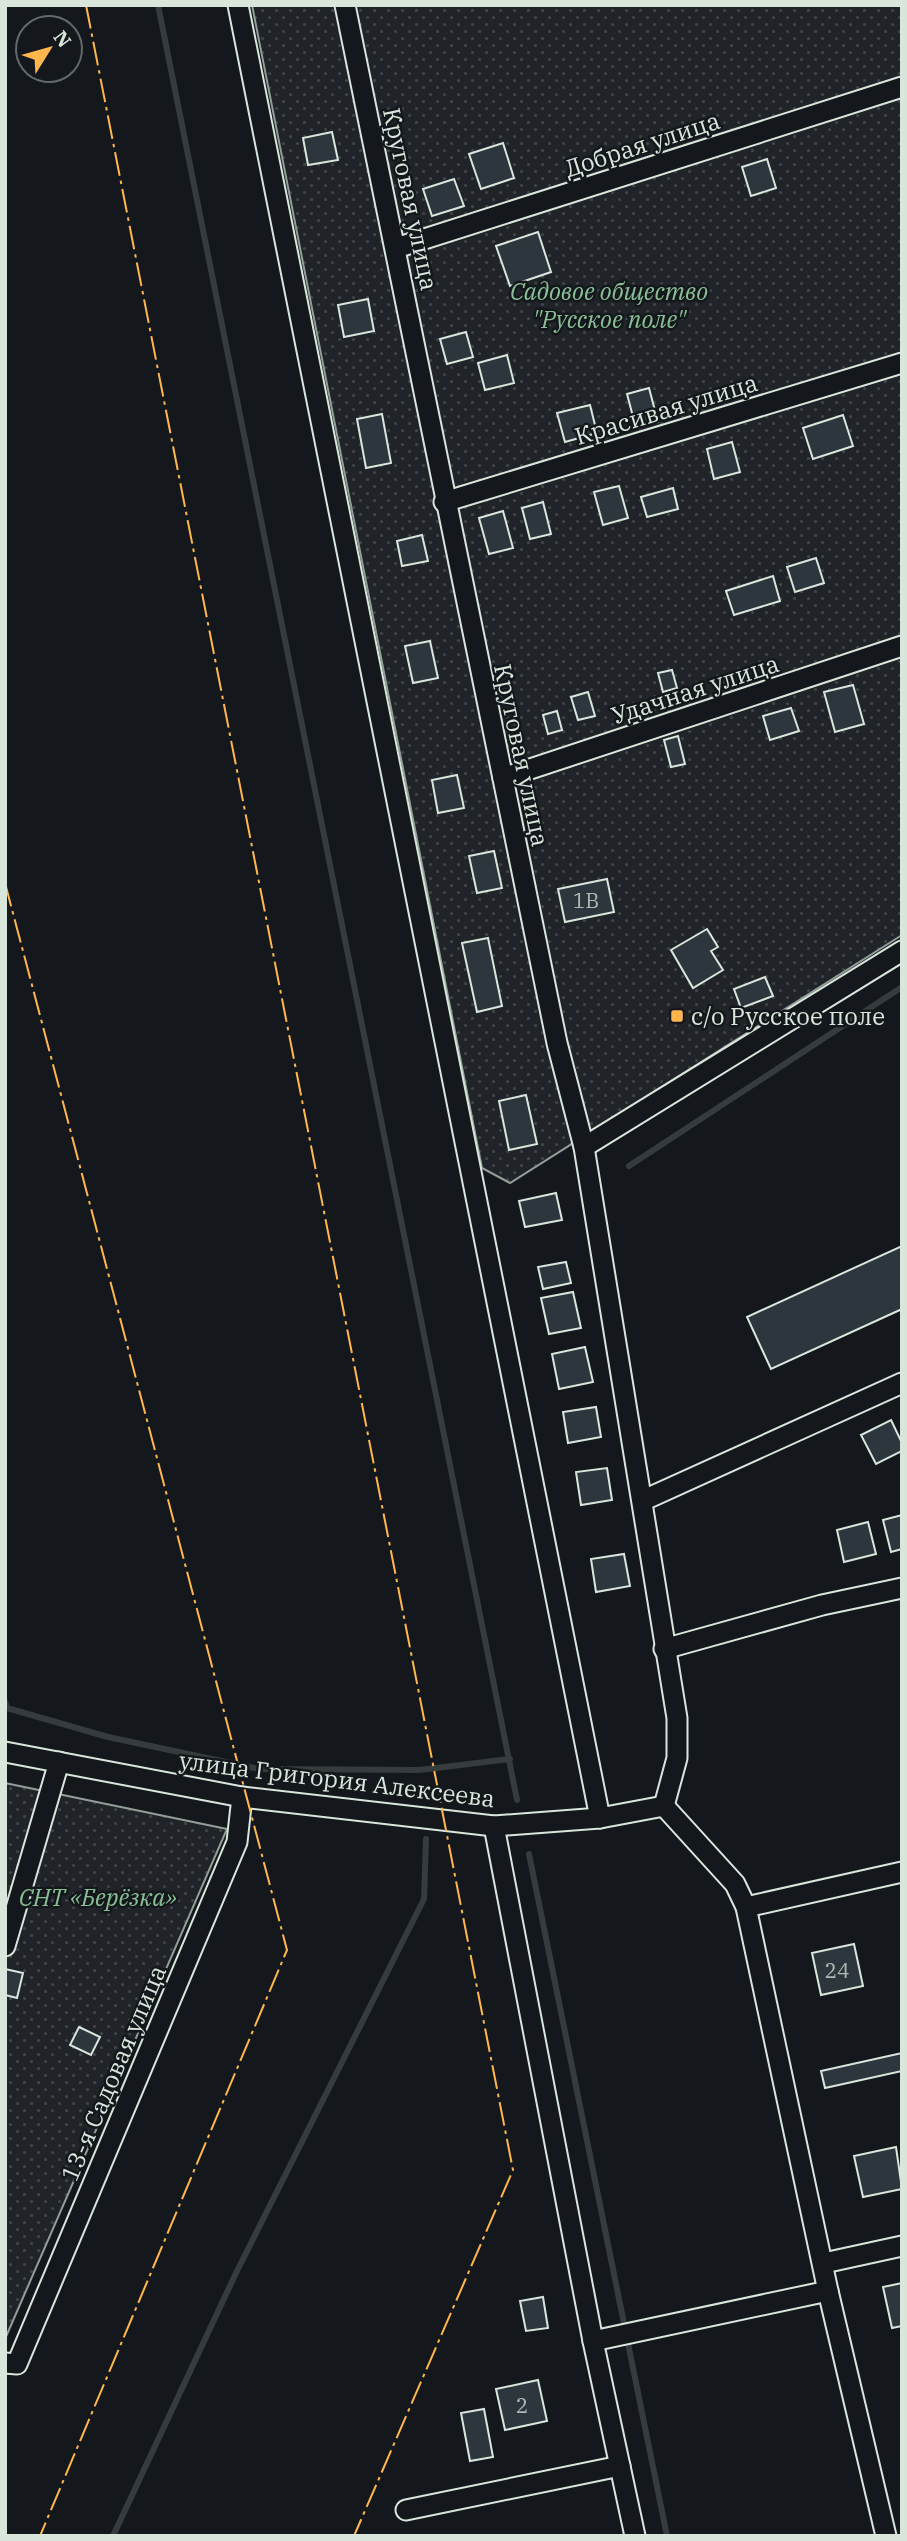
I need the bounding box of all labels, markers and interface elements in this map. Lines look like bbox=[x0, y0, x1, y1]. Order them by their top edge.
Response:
north arrow bbox=[14, 14, 84, 84]
text: N bbox=[48, 26, 77, 52]
street label: Добрая улица bbox=[560, 104, 724, 184]
street label: Круговая улица bbox=[376, 105, 446, 293]
park label: Садовое общество "Русское поле" bbox=[510, 275, 708, 335]
street label: Красивая улица bbox=[571, 366, 761, 452]
street label: Удачная улица bbox=[607, 647, 783, 731]
street label: Круговая улица bbox=[487, 661, 557, 849]
house number: 1В bbox=[573, 886, 599, 914]
place label: с/о Русское поле bbox=[691, 1000, 885, 1032]
marker: с/о Русское поле bbox=[669, 1008, 685, 1024]
street label: улица Григория Алексеева bbox=[177, 1744, 497, 1814]
park label: СНТ «Берёзка» bbox=[19, 1881, 177, 1913]
house number: 24 bbox=[824, 1956, 850, 1984]
street label: 13-я Садовая улица bbox=[53, 1960, 173, 2186]
house number: 2 bbox=[516, 2391, 528, 2419]

